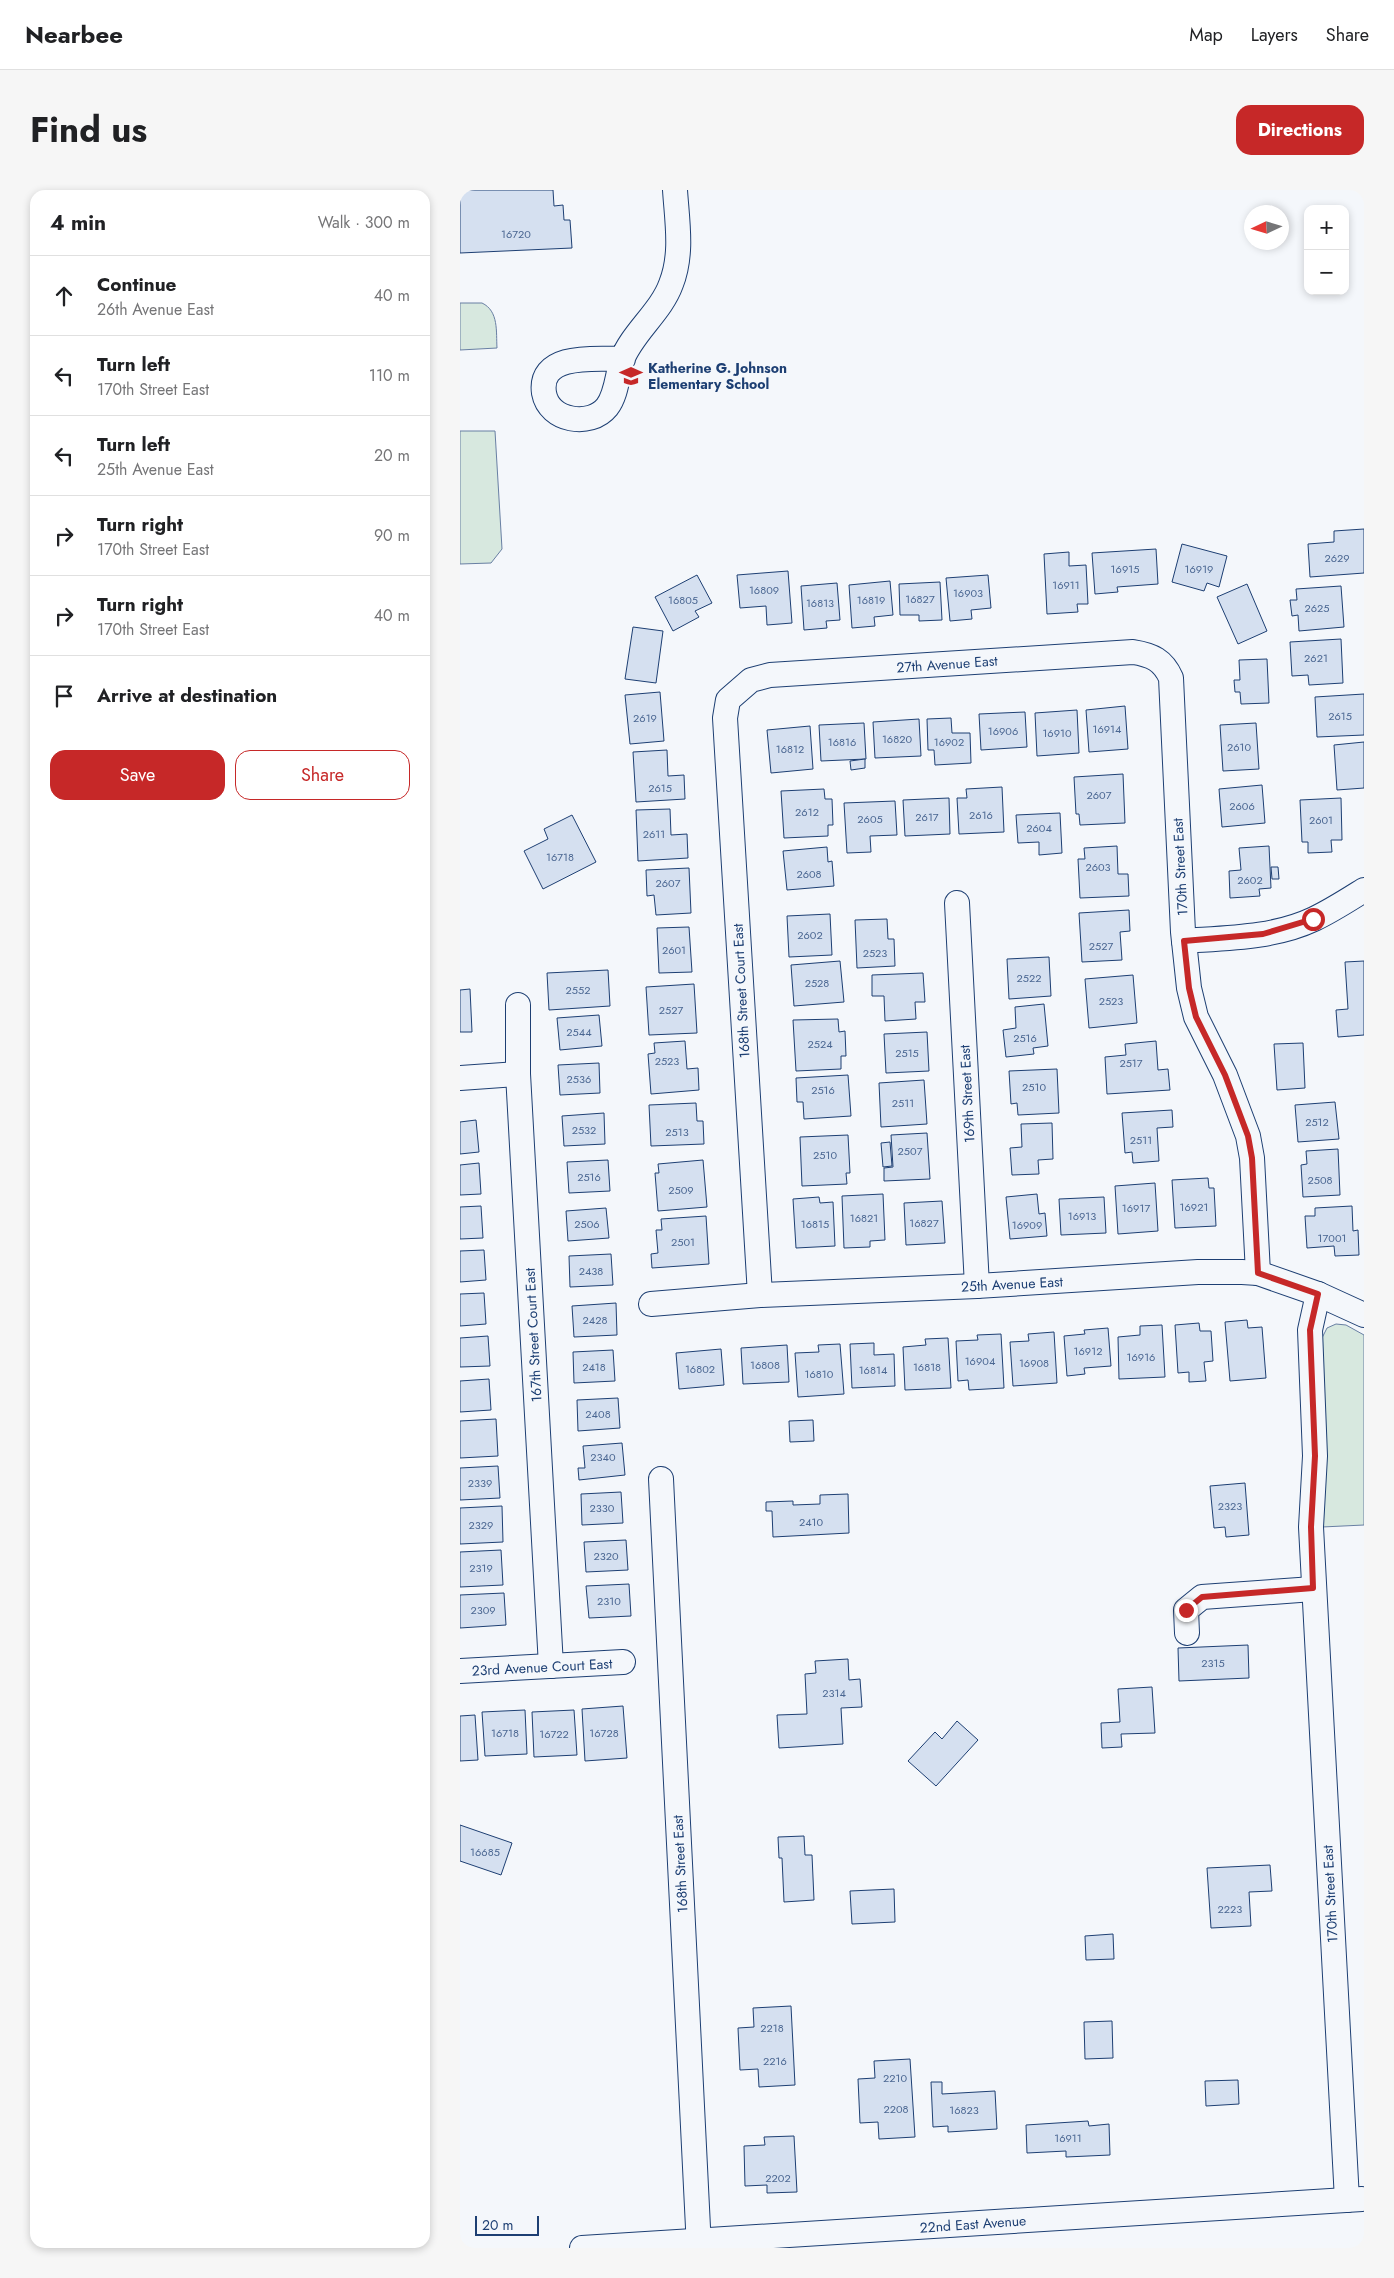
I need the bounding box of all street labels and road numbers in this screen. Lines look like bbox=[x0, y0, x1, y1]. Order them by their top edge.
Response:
street label: 27th Avenue East bbox=[896, 650, 999, 678]
street label: 170th Street East bbox=[1167, 817, 1193, 916]
street label: 168th Street Court East bbox=[727, 922, 755, 1059]
street label: 169th Street East bbox=[954, 1044, 980, 1144]
street label: 167th Street Court East bbox=[519, 1267, 547, 1403]
street label: 25th Avenue East bbox=[961, 1271, 1064, 1297]
street label: 23rd Avenue Court East bbox=[471, 1653, 613, 1681]
street label: 168th Street East bbox=[667, 1814, 693, 1913]
street label: 170th Street East bbox=[1317, 1844, 1343, 1943]
street label: 22nd East Avenue bbox=[919, 2210, 1027, 2238]

